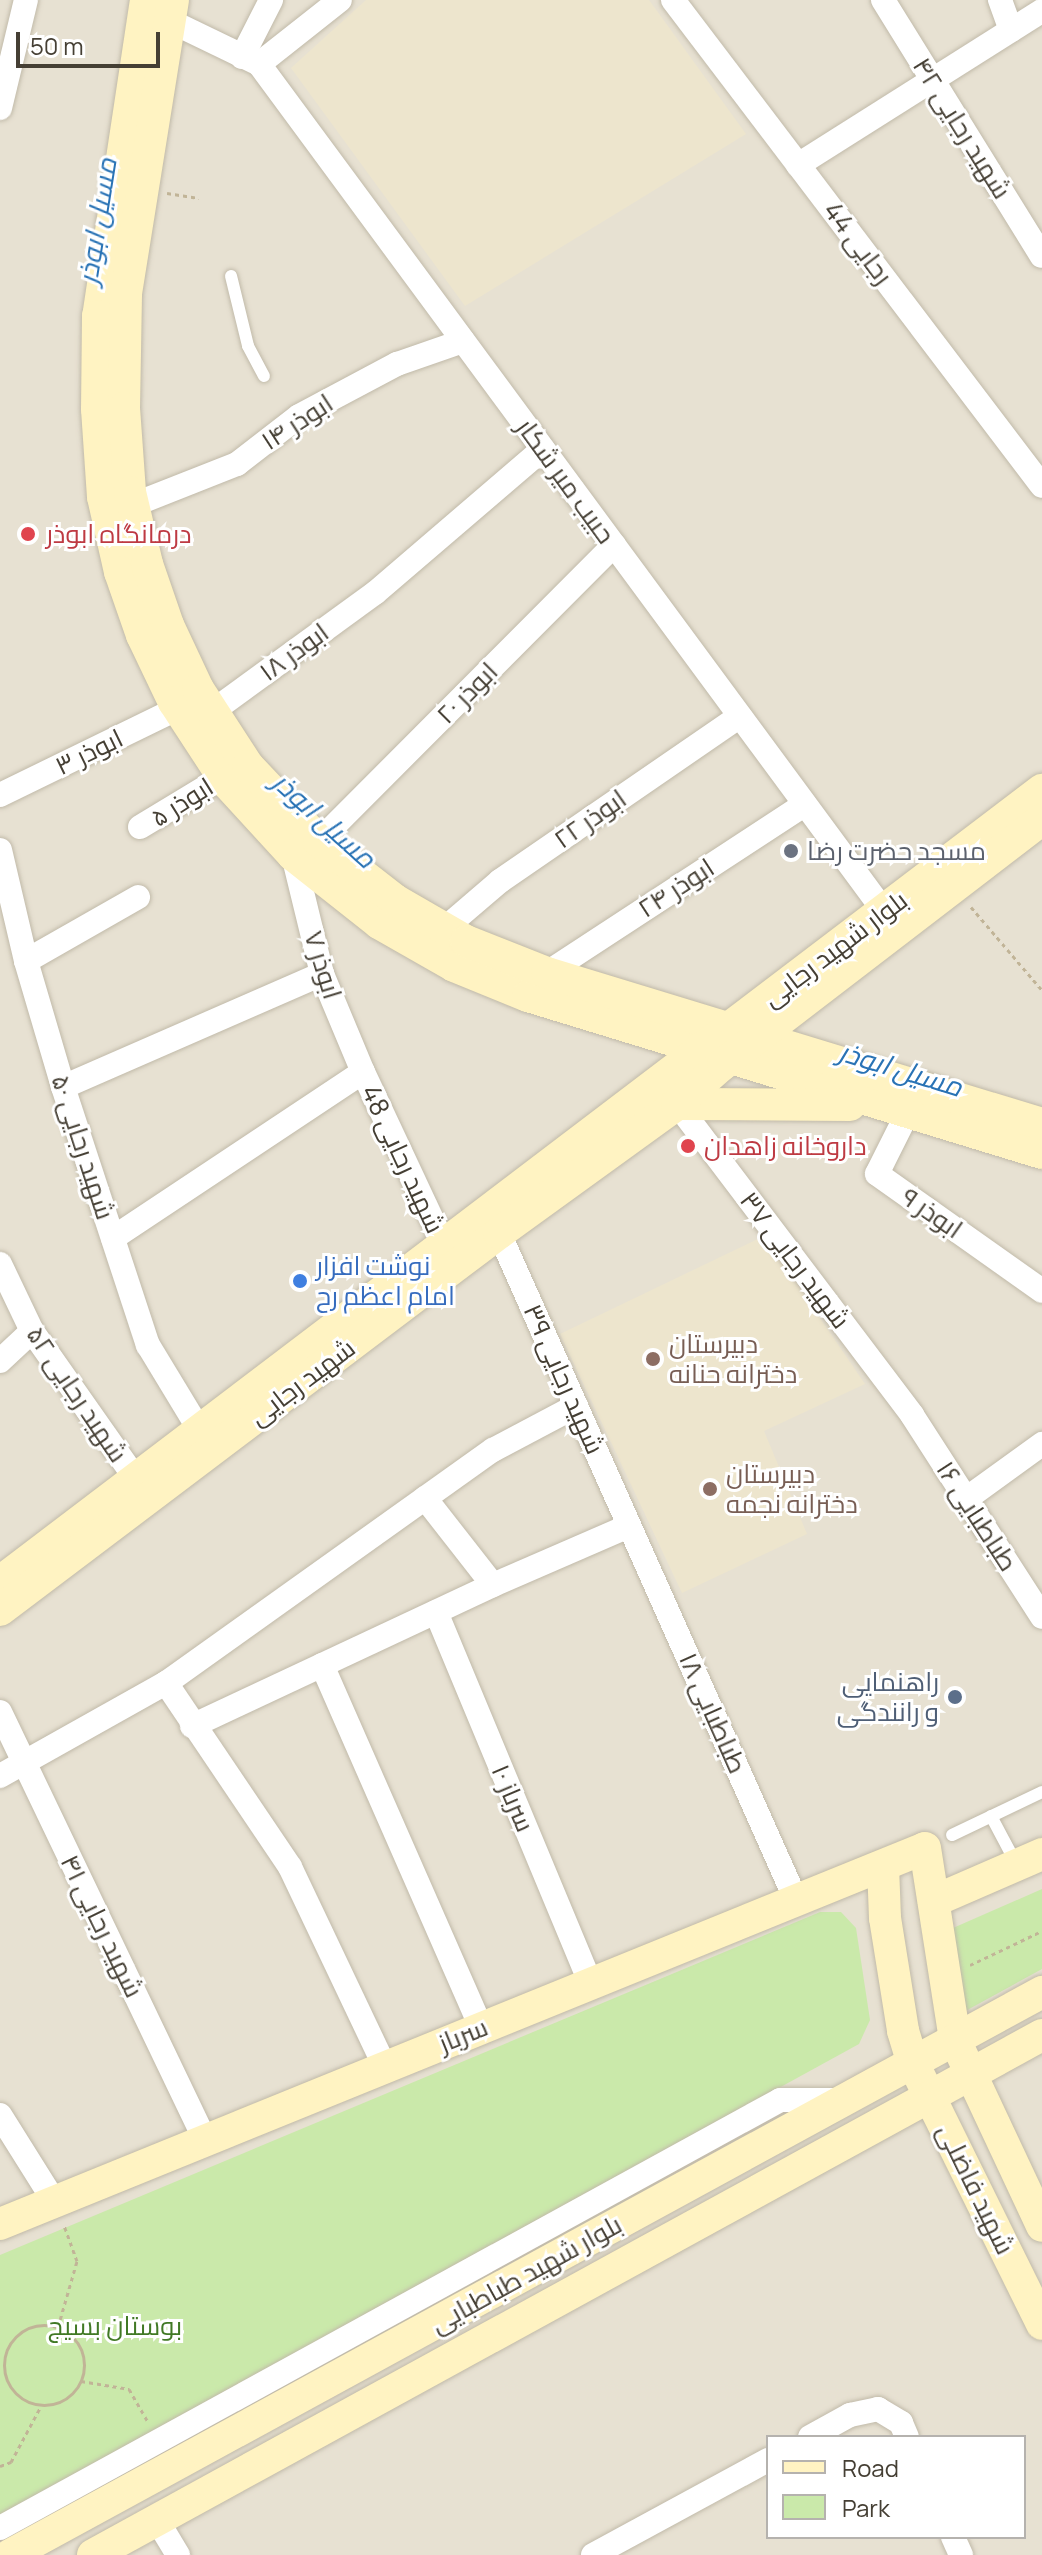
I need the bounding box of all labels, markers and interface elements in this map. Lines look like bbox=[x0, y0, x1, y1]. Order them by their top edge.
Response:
scale bar bbox=[20, 16, 164, 66]
text: 50 m bbox=[30, 29, 84, 62]
street label: شهید رجایی ۴۲ bbox=[906, 52, 1018, 204]
water label: مسیل ابوذر bbox=[69, 155, 123, 287]
street label: رجایی 44 bbox=[817, 196, 899, 290]
street label: ابوذر ۱۴ bbox=[255, 387, 339, 457]
street label: حبیب میر شکار bbox=[510, 413, 622, 549]
place label: درمانگاه ابوذر bbox=[46, 518, 192, 550]
marker: درمانگاه ابوذر bbox=[17, 523, 39, 545]
street label: ابوذر ۱۸ bbox=[253, 617, 335, 687]
street label: ابوذر ۲۰ bbox=[430, 656, 504, 730]
street label: ابوذر ۳ bbox=[50, 722, 128, 782]
water label: مسیل ابوذر bbox=[266, 764, 384, 874]
street label: ابوذر ۵ bbox=[145, 771, 219, 833]
street label: ابوذر ۲۲ bbox=[548, 783, 632, 855]
place label: مسجد حضرت رضا bbox=[807, 835, 986, 867]
marker: مسجد حضرت رضا bbox=[782, 842, 800, 860]
street label: ابوذر ۲۴ bbox=[632, 852, 720, 924]
street label: بلوار شهید رجایی bbox=[756, 884, 914, 1014]
street label: ابوذر ۷ bbox=[298, 927, 348, 1003]
water label: مسیل ابوذر bbox=[835, 1033, 967, 1103]
street label: شهید رجایی ۵۰ bbox=[45, 1071, 121, 1223]
street label: شهید رجایی 48 bbox=[355, 1080, 451, 1238]
place label: داروخانه زاهدان bbox=[704, 1130, 867, 1162]
marker: داروخانه زاهدان bbox=[679, 1137, 697, 1155]
street label: ابوذر ۹ bbox=[896, 1181, 968, 1245]
street label: شهید رجایی ۳۷ bbox=[733, 1185, 857, 1335]
place label: نوشت افزار امام اعظم رح bbox=[316, 1250, 455, 1312]
marker: نوشت افزار امام اعظم رح bbox=[291, 1272, 309, 1290]
street label: شهید رجایی ۳۹ bbox=[517, 1299, 611, 1459]
street label: شهید رجایی ۵۲ bbox=[20, 1320, 134, 1468]
place label: دبیرستان دخترانه حنانه bbox=[669, 1328, 797, 1390]
street label: شهید رجایی bbox=[243, 1332, 361, 1432]
marker: دبیرستان دخترانه حنانه bbox=[644, 1350, 662, 1368]
street label: طباطبایی ۱۶ bbox=[930, 1455, 1024, 1577]
place label: دبیرستان دخترانه نجمه bbox=[726, 1458, 858, 1520]
marker: دبیرستان دخترانه نجمه bbox=[701, 1480, 719, 1498]
street label: طباطبایی ۱۸ bbox=[673, 1648, 753, 1778]
place label: راهنمایی و رانندگی bbox=[837, 1666, 939, 1728]
marker: راهنمایی و رانندگی bbox=[946, 1688, 964, 1706]
street label: سرباز ۱۰ bbox=[485, 1760, 541, 1836]
street label: شهید رجایی ۴۱ bbox=[54, 1850, 150, 2002]
street label: سرباز bbox=[434, 2011, 492, 2059]
street label: شهید فاضلی bbox=[931, 2119, 1021, 2259]
street label: بلوار شهید طباطبایی bbox=[425, 2209, 627, 2339]
park label: بوستان بسیج bbox=[48, 2310, 182, 2342]
legend bbox=[766, 2435, 1026, 2539]
text: Road bbox=[842, 2451, 899, 2484]
text: Park bbox=[842, 2491, 890, 2524]

